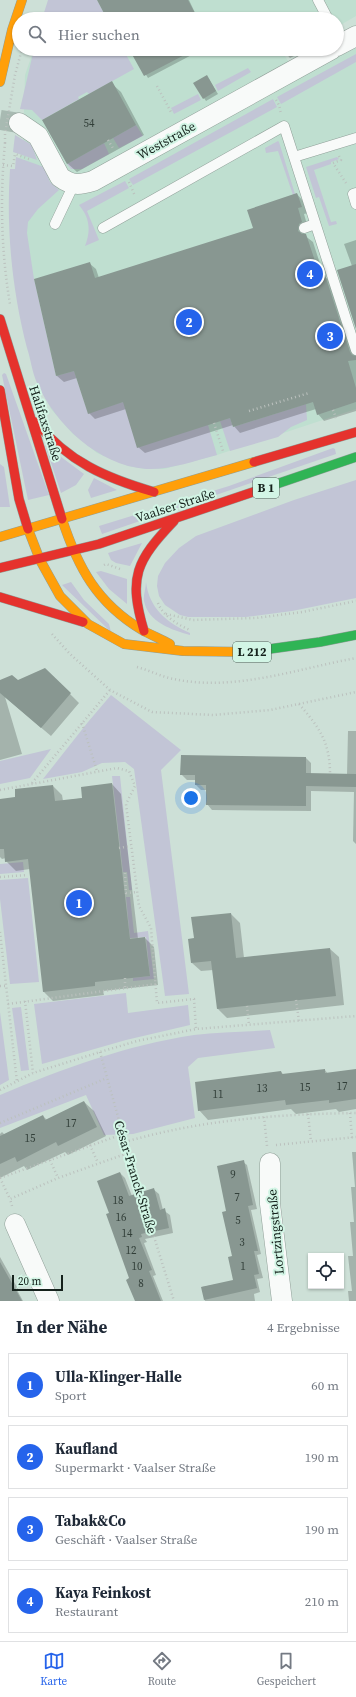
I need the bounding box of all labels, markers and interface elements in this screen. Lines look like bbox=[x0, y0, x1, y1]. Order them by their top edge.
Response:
search box bbox=[12, 12, 344, 56]
icon: search bbox=[26, 23, 48, 45]
text: Hier suchen bbox=[58, 24, 140, 45]
house number: 54 bbox=[84, 116, 95, 131]
street label: Weststraße bbox=[134, 117, 199, 163]
pin: 4 bbox=[297, 259, 323, 289]
pin: 2 bbox=[176, 307, 202, 337]
pin: 3 bbox=[317, 321, 343, 351]
street label: Halifaxstraße bbox=[25, 383, 66, 463]
road number: B 1 bbox=[253, 478, 279, 498]
street label: Vaalser Straße bbox=[133, 485, 217, 526]
road number: L 212 bbox=[233, 642, 271, 662]
your location bbox=[181, 788, 201, 808]
pin: 1 bbox=[66, 888, 92, 918]
house number: 17 bbox=[337, 1079, 348, 1094]
house number: 15 bbox=[300, 1080, 311, 1095]
house number: 13 bbox=[257, 1081, 268, 1096]
house number: 11 bbox=[213, 1087, 224, 1102]
house number: 17 bbox=[66, 1116, 77, 1131]
street label: César-Franck-Straße bbox=[110, 1119, 161, 1236]
house number: 15 bbox=[25, 1131, 36, 1146]
house number: 9 bbox=[230, 1167, 236, 1182]
street label: Lortzingstraße bbox=[263, 1188, 288, 1275]
house number: 7 bbox=[234, 1190, 240, 1205]
house number: 18 bbox=[113, 1193, 124, 1208]
house number: 16 bbox=[116, 1210, 127, 1225]
house number: 5 bbox=[235, 1213, 241, 1228]
house number: 14 bbox=[122, 1226, 133, 1241]
house number: 3 bbox=[239, 1235, 245, 1250]
house number: 12 bbox=[126, 1243, 137, 1258]
map controls bbox=[308, 1253, 344, 1289]
button: locate bbox=[308, 1253, 344, 1289]
house number: 10 bbox=[132, 1259, 143, 1274]
house number: 1 bbox=[240, 1259, 246, 1274]
scale bar bbox=[12, 1273, 63, 1292]
text: 20 m bbox=[18, 1274, 41, 1289]
house number: 8 bbox=[138, 1276, 144, 1291]
text: In der Nähe bbox=[16, 1315, 107, 1339]
text: 4 Ergebnisse bbox=[267, 1319, 340, 1336]
text: Ulla-Klinger-Halle bbox=[55, 1366, 182, 1387]
text: 1 bbox=[26, 1377, 34, 1394]
text: 60 m bbox=[311, 1377, 339, 1394]
text: Sport bbox=[55, 1387, 86, 1404]
text: Kaufland bbox=[55, 1438, 118, 1459]
text: 2 bbox=[26, 1449, 34, 1466]
text: 190 m bbox=[305, 1449, 339, 1466]
text: Supermarkt · Vaalser Straße bbox=[55, 1459, 216, 1476]
text: Tabak&Co bbox=[55, 1510, 126, 1531]
text: 3 bbox=[26, 1521, 34, 1538]
text: 190 m bbox=[305, 1521, 339, 1538]
text: Geschäft · Vaalser Straße bbox=[55, 1531, 197, 1548]
text: Kaya Feinkost bbox=[55, 1582, 151, 1603]
text: 4 bbox=[26, 1593, 34, 1610]
text: 210 m bbox=[305, 1593, 339, 1610]
text: Restaurant bbox=[55, 1603, 118, 1620]
tab: Karte bbox=[40, 1650, 67, 1689]
tab: Route bbox=[148, 1650, 176, 1689]
tab: Gespeichert bbox=[257, 1650, 316, 1689]

